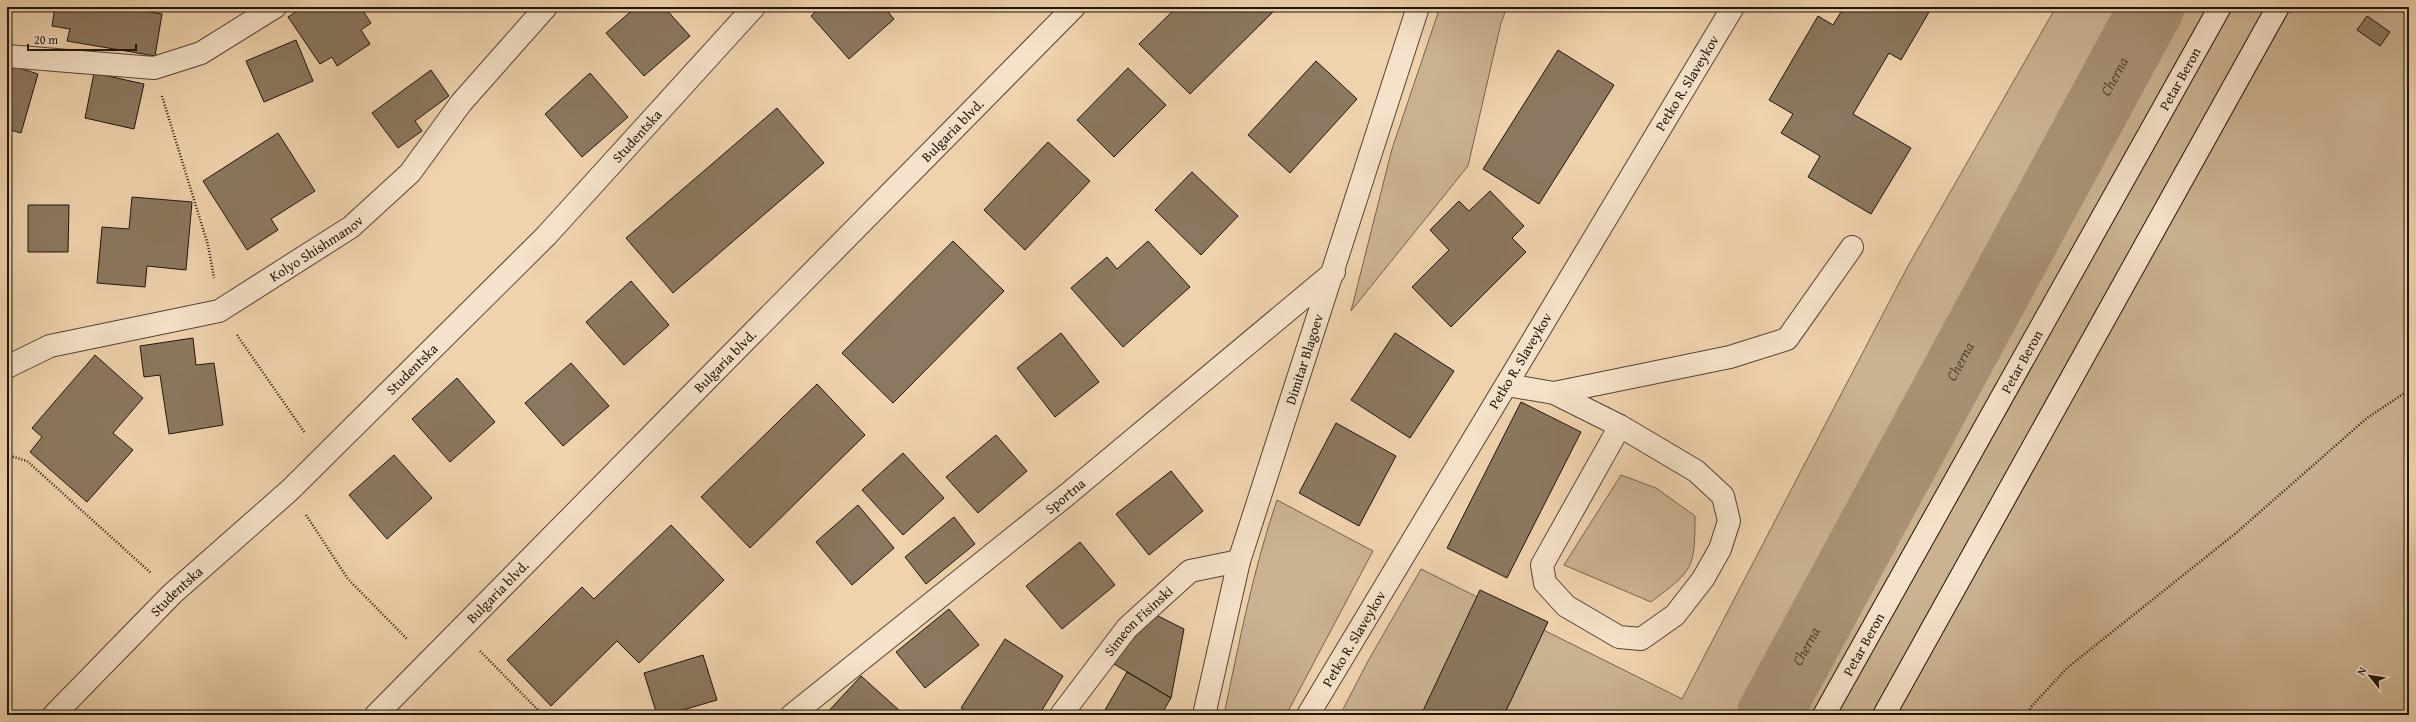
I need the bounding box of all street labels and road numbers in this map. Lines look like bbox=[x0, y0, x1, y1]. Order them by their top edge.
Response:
street label: Petko R. Slaveykov bbox=[1650, 31, 1724, 135]
street label: Petar Beron bbox=[2154, 43, 2206, 114]
street label: Bulgaria blvd. bbox=[917, 94, 988, 166]
street label: Studentska bbox=[607, 105, 667, 167]
street label: Kolyo Shishmanov bbox=[265, 211, 368, 286]
street label: Petko R. Slaveykov bbox=[1484, 309, 1557, 412]
street label: Dimitar Blagoev bbox=[1280, 311, 1328, 407]
street label: Bulgaria blvd. bbox=[689, 325, 761, 397]
street label: Petar Beron bbox=[1996, 326, 2047, 397]
street label: Studentska bbox=[382, 339, 442, 399]
street label: Sportna bbox=[1041, 473, 1090, 519]
street label: Bulgaria blvd. bbox=[462, 556, 533, 628]
street label: Studentska bbox=[145, 561, 207, 621]
street label: Simeon Fisinski bbox=[1099, 581, 1177, 660]
street label: Petko R. Slaveykov bbox=[1317, 587, 1390, 690]
street label: Petar Beron bbox=[1838, 609, 1889, 680]

